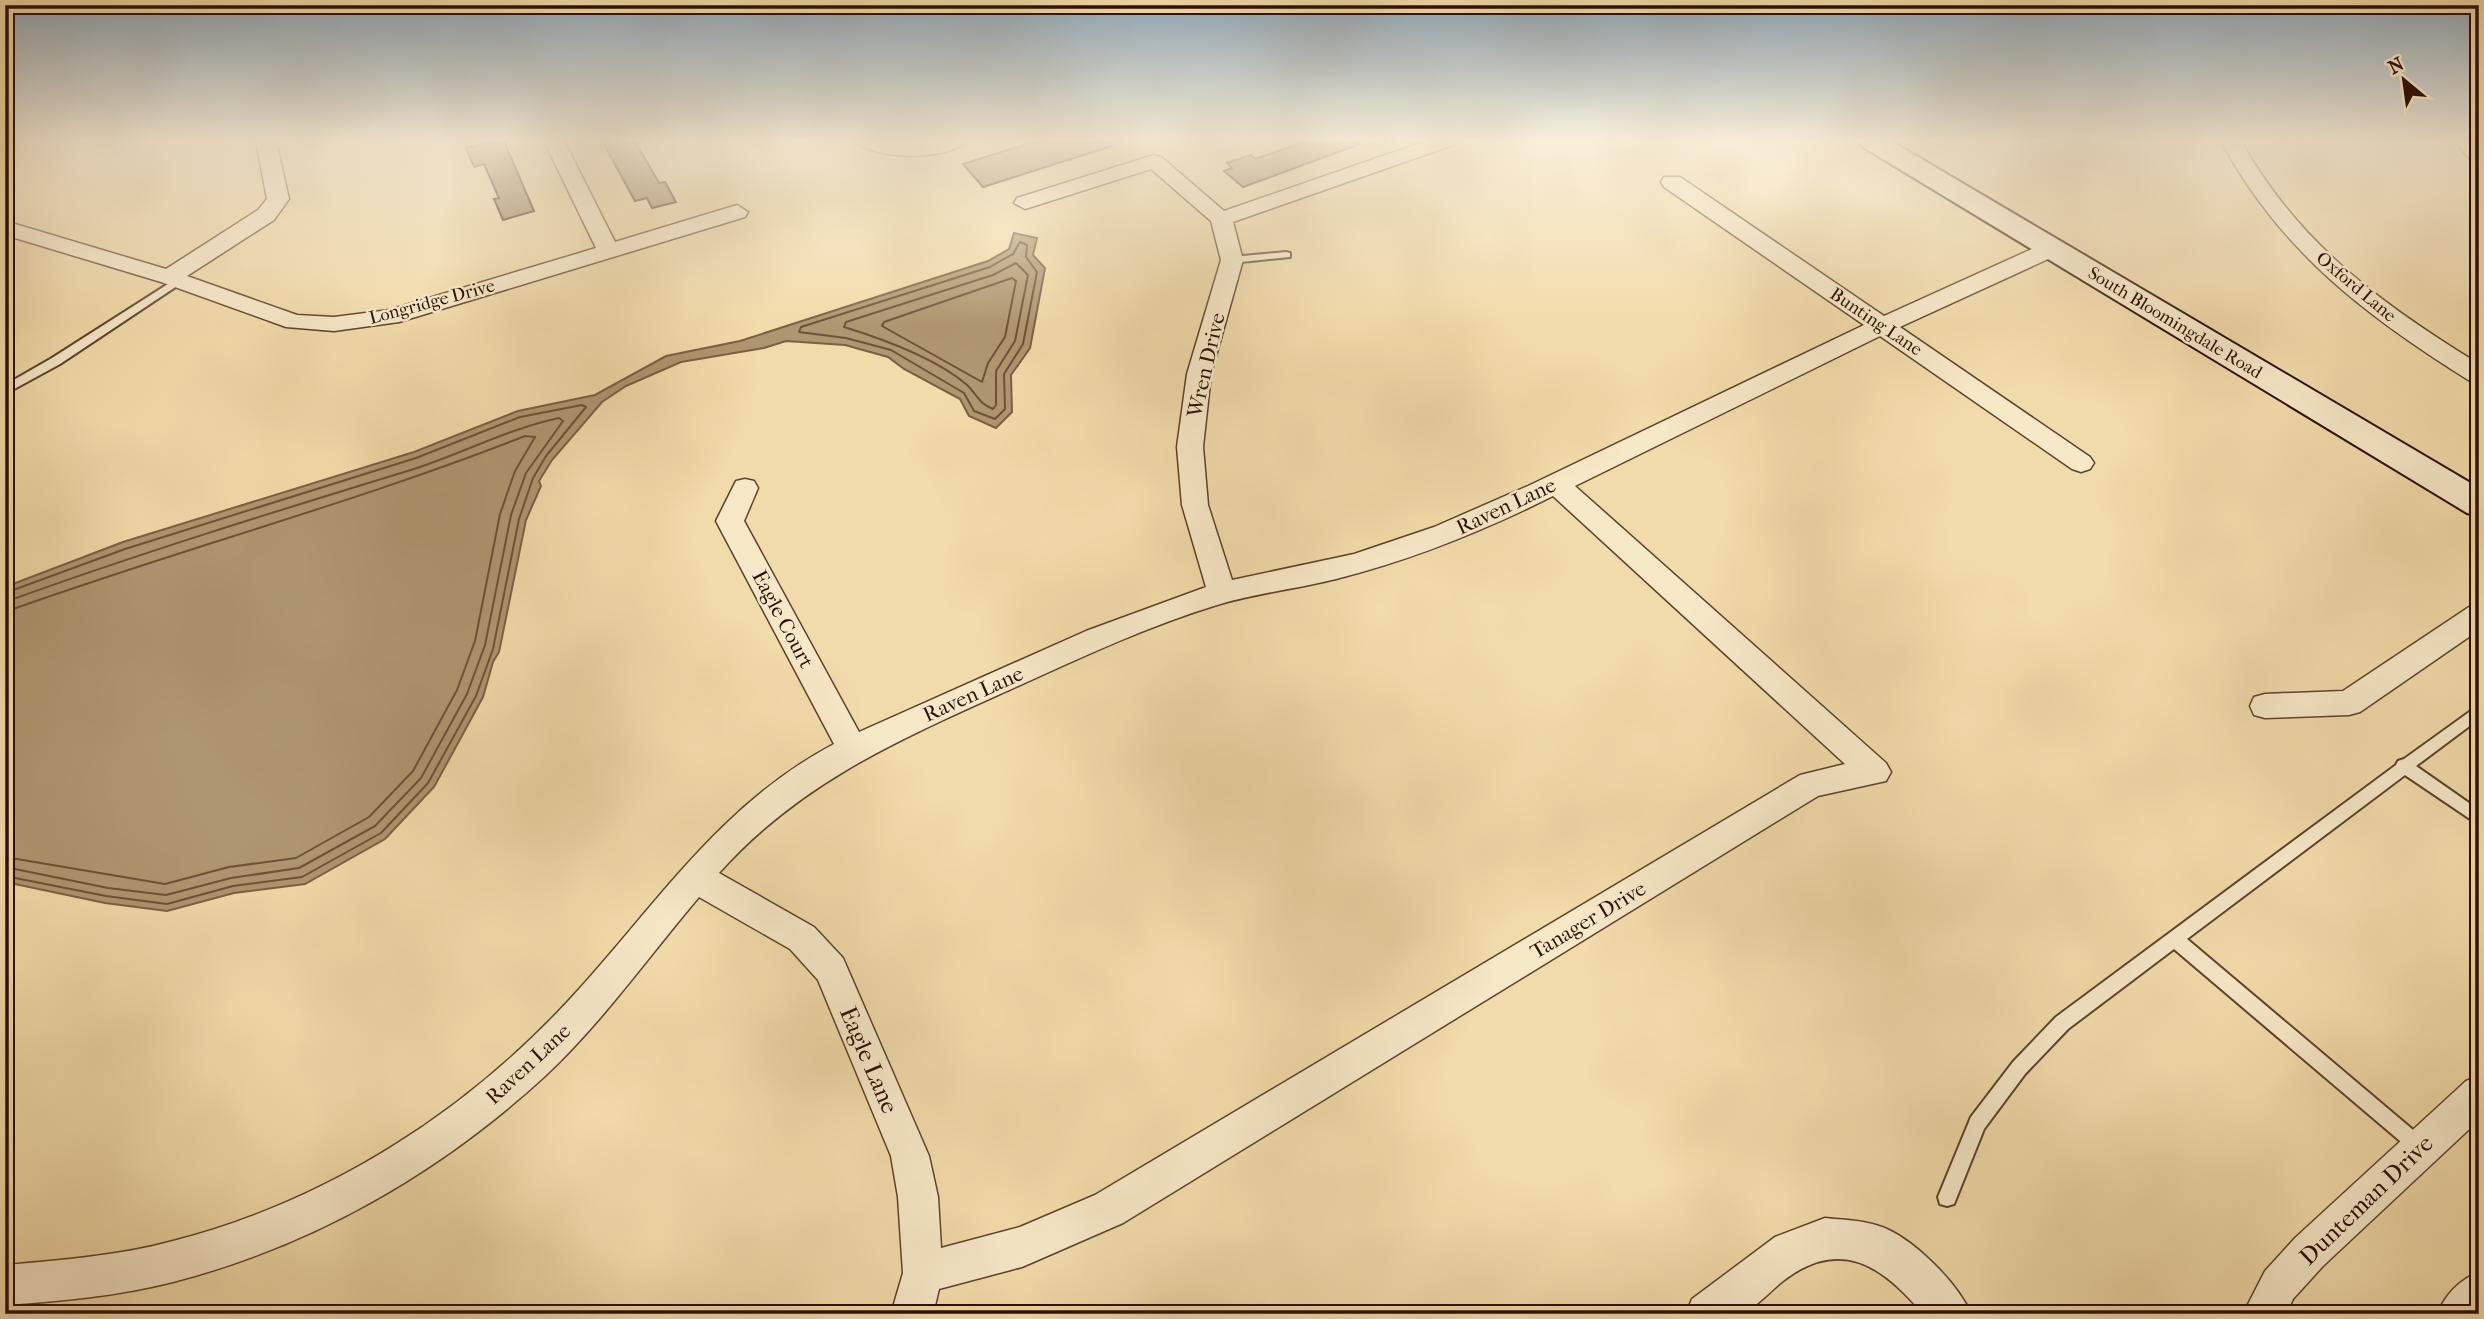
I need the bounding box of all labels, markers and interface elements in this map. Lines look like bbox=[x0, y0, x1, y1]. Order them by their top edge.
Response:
north arrow bbox=[2368, 46, 2438, 116]
text: N bbox=[2385, 53, 2408, 79]
street label: Oxford Lane bbox=[2312, 248, 2400, 327]
street label: South Bloomingdale Road bbox=[2084, 263, 2266, 383]
street label: Longridge Drive bbox=[367, 275, 497, 329]
street label: Bunting Lane bbox=[1826, 284, 1926, 361]
street label: Wren Drive bbox=[1182, 310, 1230, 421]
street label: Raven Lane bbox=[1452, 473, 1560, 539]
street label: Eagle Court bbox=[747, 566, 819, 672]
street label: Raven Lane bbox=[919, 661, 1027, 727]
street label: Tanager Drive bbox=[1526, 876, 1650, 964]
street label: Eagle Lane bbox=[834, 1002, 904, 1118]
street label: Raven Lane bbox=[481, 1019, 575, 1109]
street label: Dunteman Drive bbox=[2293, 1129, 2439, 1271]

